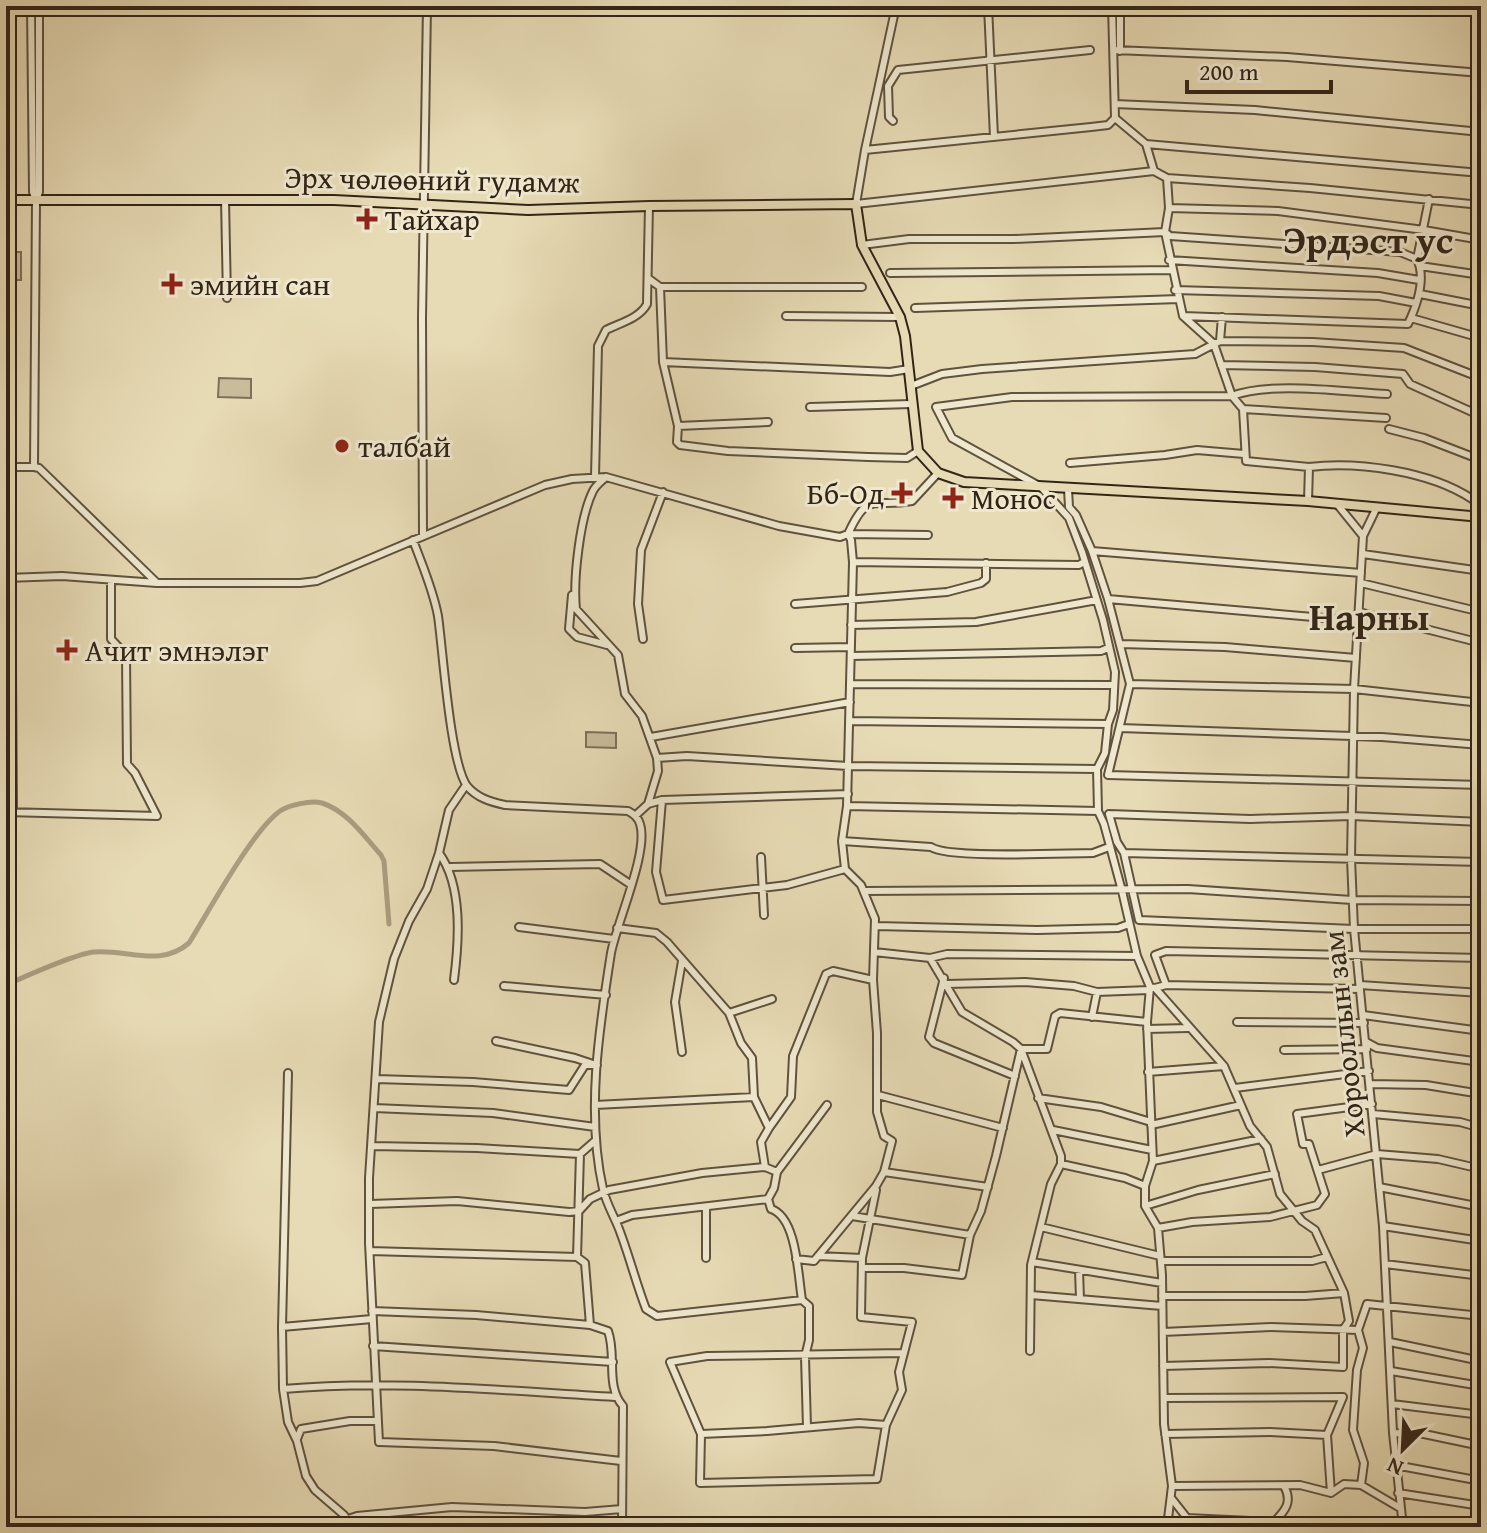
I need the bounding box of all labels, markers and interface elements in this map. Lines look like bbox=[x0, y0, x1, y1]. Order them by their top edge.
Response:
scale bar bbox=[1187, 44, 1331, 94]
text: 200 m bbox=[1199, 54, 1259, 89]
street label: Эрх чөлөөний гудамж bbox=[284, 154, 580, 204]
place label: Тайхар bbox=[385, 197, 480, 241]
marker: Тайхар bbox=[356, 208, 378, 230]
district label: Эрдэст ус bbox=[1283, 211, 1453, 267]
place label: эмийн сан bbox=[190, 262, 330, 306]
marker: эмийн сан bbox=[161, 273, 183, 295]
place label: талбай bbox=[358, 424, 451, 468]
marker: талбай bbox=[333, 437, 351, 455]
place label: Бб-Од bbox=[807, 471, 884, 515]
place label: Монос bbox=[971, 476, 1056, 520]
marker: Бб-Од bbox=[891, 482, 913, 504]
marker: Монос bbox=[942, 487, 964, 509]
district label: Нарны bbox=[1309, 588, 1429, 644]
place label: Ачит эмнэлэг bbox=[85, 628, 269, 672]
marker: Ачит эмнэлэг bbox=[56, 639, 78, 661]
street label: Хорооллын зам bbox=[1310, 929, 1376, 1139]
north arrow bbox=[1363, 1409, 1443, 1489]
text: N bbox=[1381, 1450, 1408, 1485]

